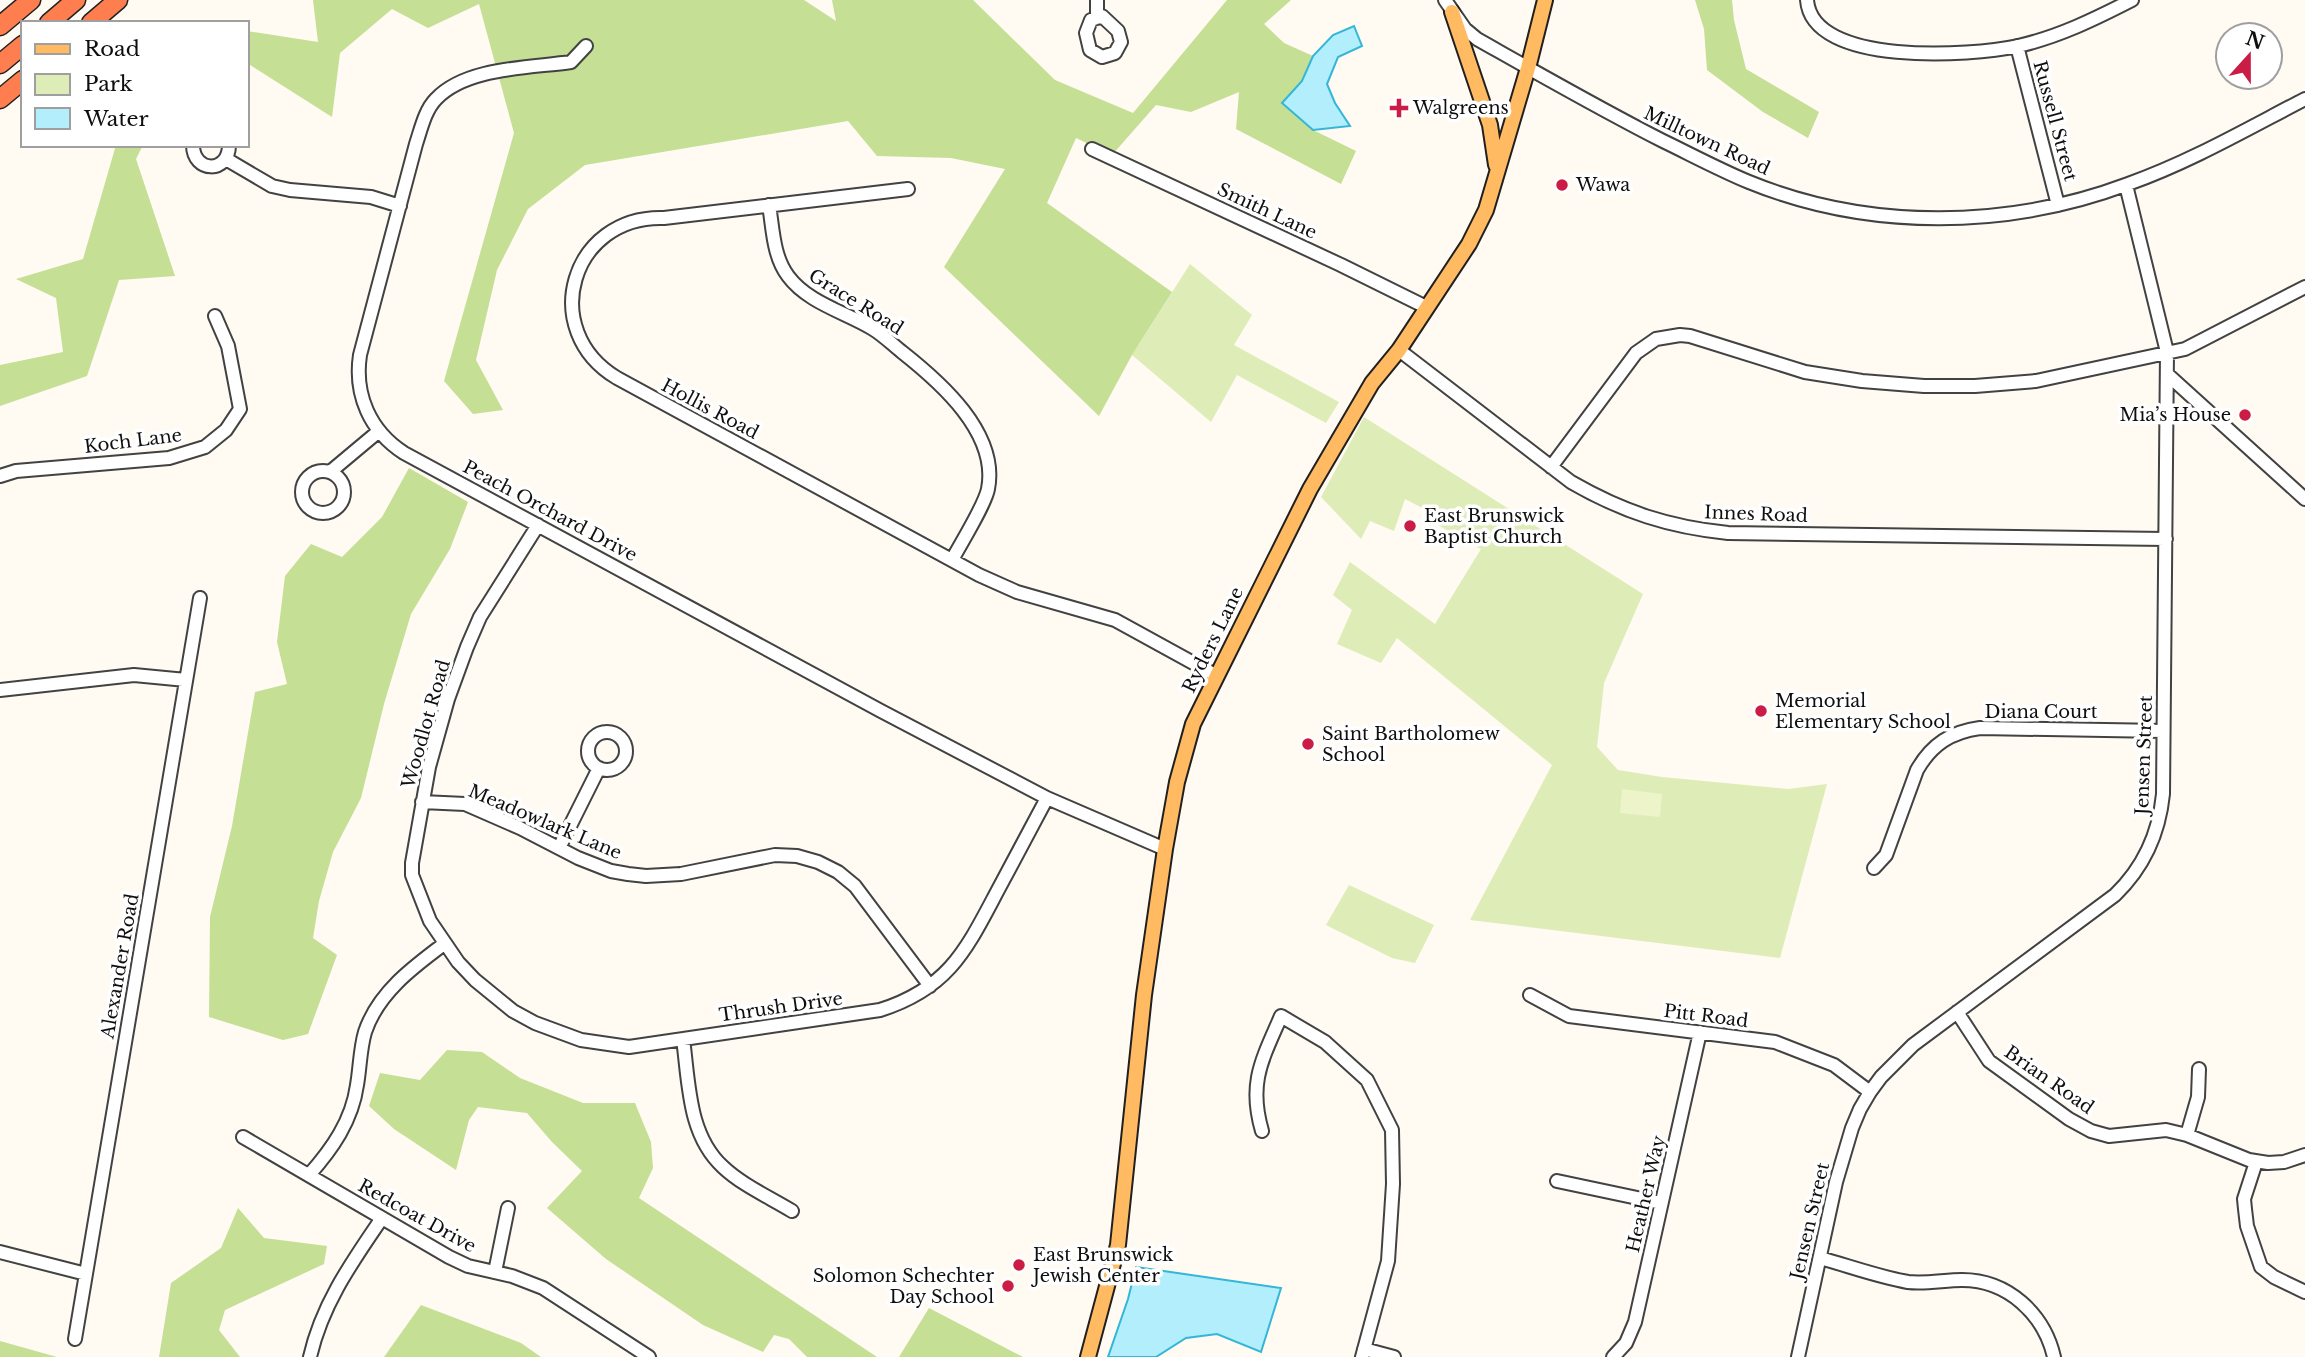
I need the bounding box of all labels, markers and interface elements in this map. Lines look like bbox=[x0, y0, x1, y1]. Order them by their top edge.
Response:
legend bbox=[21, 21, 248, 147]
north arrow bbox=[2214, 21, 2284, 91]
text: N bbox=[2242, 27, 2267, 55]
text: Road bbox=[84, 36, 140, 62]
street label: Russell Street bbox=[2028, 58, 2082, 184]
text: Park bbox=[84, 71, 133, 97]
place label: Walgreens bbox=[1412, 97, 1509, 119]
marker: Walgreens bbox=[1391, 100, 1407, 116]
street label: Milltown Road bbox=[1641, 102, 1773, 180]
text: Water bbox=[83, 106, 148, 132]
place label: Wawa bbox=[1575, 174, 1630, 196]
marker: Wawa bbox=[1554, 177, 1570, 193]
street label: Smith Lane bbox=[1214, 178, 1320, 244]
street label: Grace Road bbox=[805, 264, 907, 340]
street label: Hollis Road bbox=[658, 374, 762, 444]
place label: Mia’s House bbox=[2120, 404, 2231, 426]
marker: Mia’s House bbox=[2237, 407, 2253, 423]
street label: Koch Lane bbox=[83, 424, 183, 458]
street label: Peach Orchard Drive bbox=[459, 456, 641, 566]
street label: Innes Road bbox=[1704, 501, 1808, 527]
place label: East Brunswick Baptist Church bbox=[1424, 505, 1564, 548]
marker: East Brunswick Baptist Church bbox=[1402, 518, 1418, 534]
street label: Ryders Lane bbox=[1178, 584, 1248, 696]
street label: Woodlot Road bbox=[397, 657, 455, 792]
place label: Memorial Elementary School bbox=[1775, 690, 1951, 733]
street label: Jensen Street bbox=[2131, 695, 2157, 817]
street label: Diana Court bbox=[1984, 701, 2098, 723]
marker: Memorial Elementary School bbox=[1753, 703, 1769, 719]
place label: Saint Bartholomew School bbox=[1322, 723, 1500, 766]
marker: Saint Bartholomew School bbox=[1300, 736, 1316, 752]
street label: Meadowlark Lane bbox=[465, 780, 625, 864]
street label: Alexander Road bbox=[96, 892, 144, 1041]
street label: Thrush Drive bbox=[718, 987, 844, 1027]
street label: Pitt Road bbox=[1662, 1000, 1750, 1032]
street label: Brian Road bbox=[2000, 1041, 2098, 1119]
street label: Heather Way bbox=[1622, 1133, 1670, 1255]
street label: Jensen Street bbox=[1785, 1160, 1834, 1284]
street label: Redcoat Drive bbox=[354, 1175, 480, 1257]
place label: East Brunswick Jewish Center bbox=[1031, 1244, 1173, 1287]
marker: East Brunswick Jewish Center bbox=[1011, 1257, 1027, 1273]
place label: Solomon Schechter Day School bbox=[813, 1265, 994, 1308]
marker: Solomon Schechter Day School bbox=[1000, 1278, 1016, 1294]

